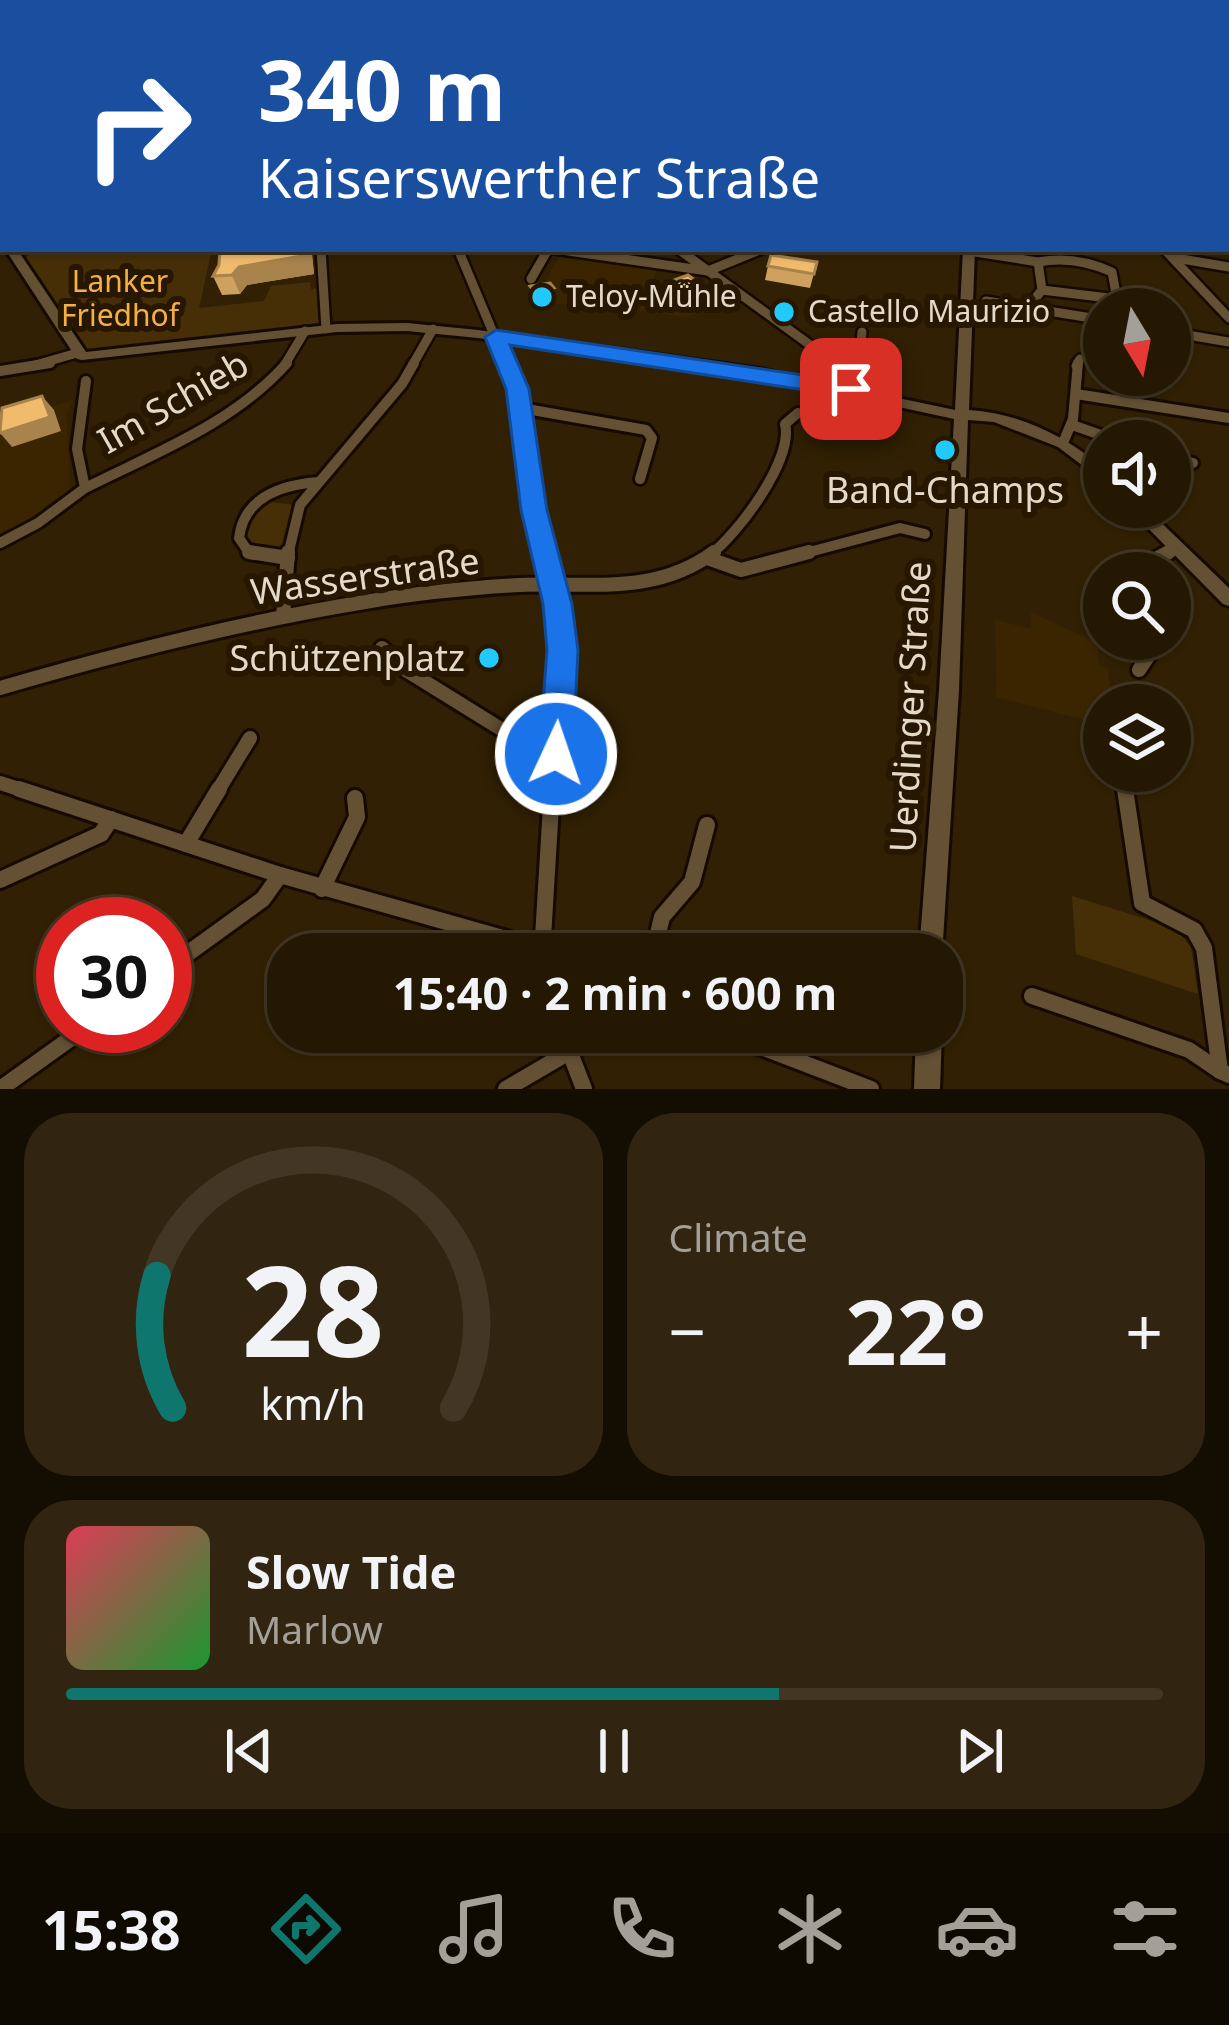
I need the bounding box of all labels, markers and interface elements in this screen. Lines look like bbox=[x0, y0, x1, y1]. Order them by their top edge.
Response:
text: 340 m bbox=[258, 31, 506, 146]
icon: right bbox=[60, 48, 216, 204]
text: Kaiserswerther Straße bbox=[258, 140, 820, 214]
park label: Lanker Friedhof bbox=[61, 260, 181, 335]
place label: Teloy-Mühle bbox=[566, 275, 737, 316]
marker: Teloy-Mühle bbox=[529, 284, 555, 310]
north arrow bbox=[1083, 288, 1191, 396]
map controls bbox=[1083, 288, 1191, 792]
place label: Castello Maurizio bbox=[808, 290, 1050, 331]
marker: Castello Maurizio bbox=[771, 299, 797, 325]
pin bbox=[800, 338, 902, 440]
street label: Im Schieb bbox=[89, 339, 257, 464]
icon: arrive bbox=[818, 356, 884, 422]
button: sound bbox=[1083, 420, 1191, 528]
marker: Band-Champs bbox=[932, 437, 958, 463]
place label: Band-Champs bbox=[826, 465, 1064, 514]
street label: Wasserstraße bbox=[248, 535, 482, 616]
button: search bbox=[1083, 552, 1191, 660]
street label: Uerdinger Straße bbox=[877, 560, 942, 854]
place label: Schützenplatz bbox=[229, 633, 465, 682]
marker: Schützenplatz bbox=[476, 645, 502, 671]
button: layers bbox=[1083, 684, 1191, 792]
position arrow bbox=[493, 691, 619, 817]
speed limit sign: 30 bbox=[36, 897, 192, 1053]
text: 15:40 · 2 min · 600 m bbox=[393, 962, 837, 1023]
text: Climate bbox=[669, 1210, 808, 1263]
text: 28 bbox=[242, 1224, 385, 1394]
text: 22° bbox=[845, 1269, 986, 1391]
text: − bbox=[669, 1285, 706, 1375]
text: + bbox=[1125, 1285, 1163, 1375]
text: km/h bbox=[261, 1373, 366, 1432]
text: Slow Tide bbox=[246, 1541, 456, 1602]
text: Marlow bbox=[246, 1602, 383, 1655]
icon: previous bbox=[216, 1718, 282, 1784]
icon: pause bbox=[581, 1718, 647, 1784]
icon: next bbox=[947, 1718, 1013, 1784]
icon: directions bbox=[264, 1887, 348, 1971]
icon: music bbox=[432, 1887, 516, 1971]
icon: phone bbox=[600, 1887, 684, 1971]
icon: climate bbox=[768, 1887, 852, 1971]
icon: car bbox=[935, 1887, 1019, 1971]
icon: filters bbox=[1103, 1887, 1187, 1971]
text: 15:38 bbox=[42, 1892, 181, 1966]

